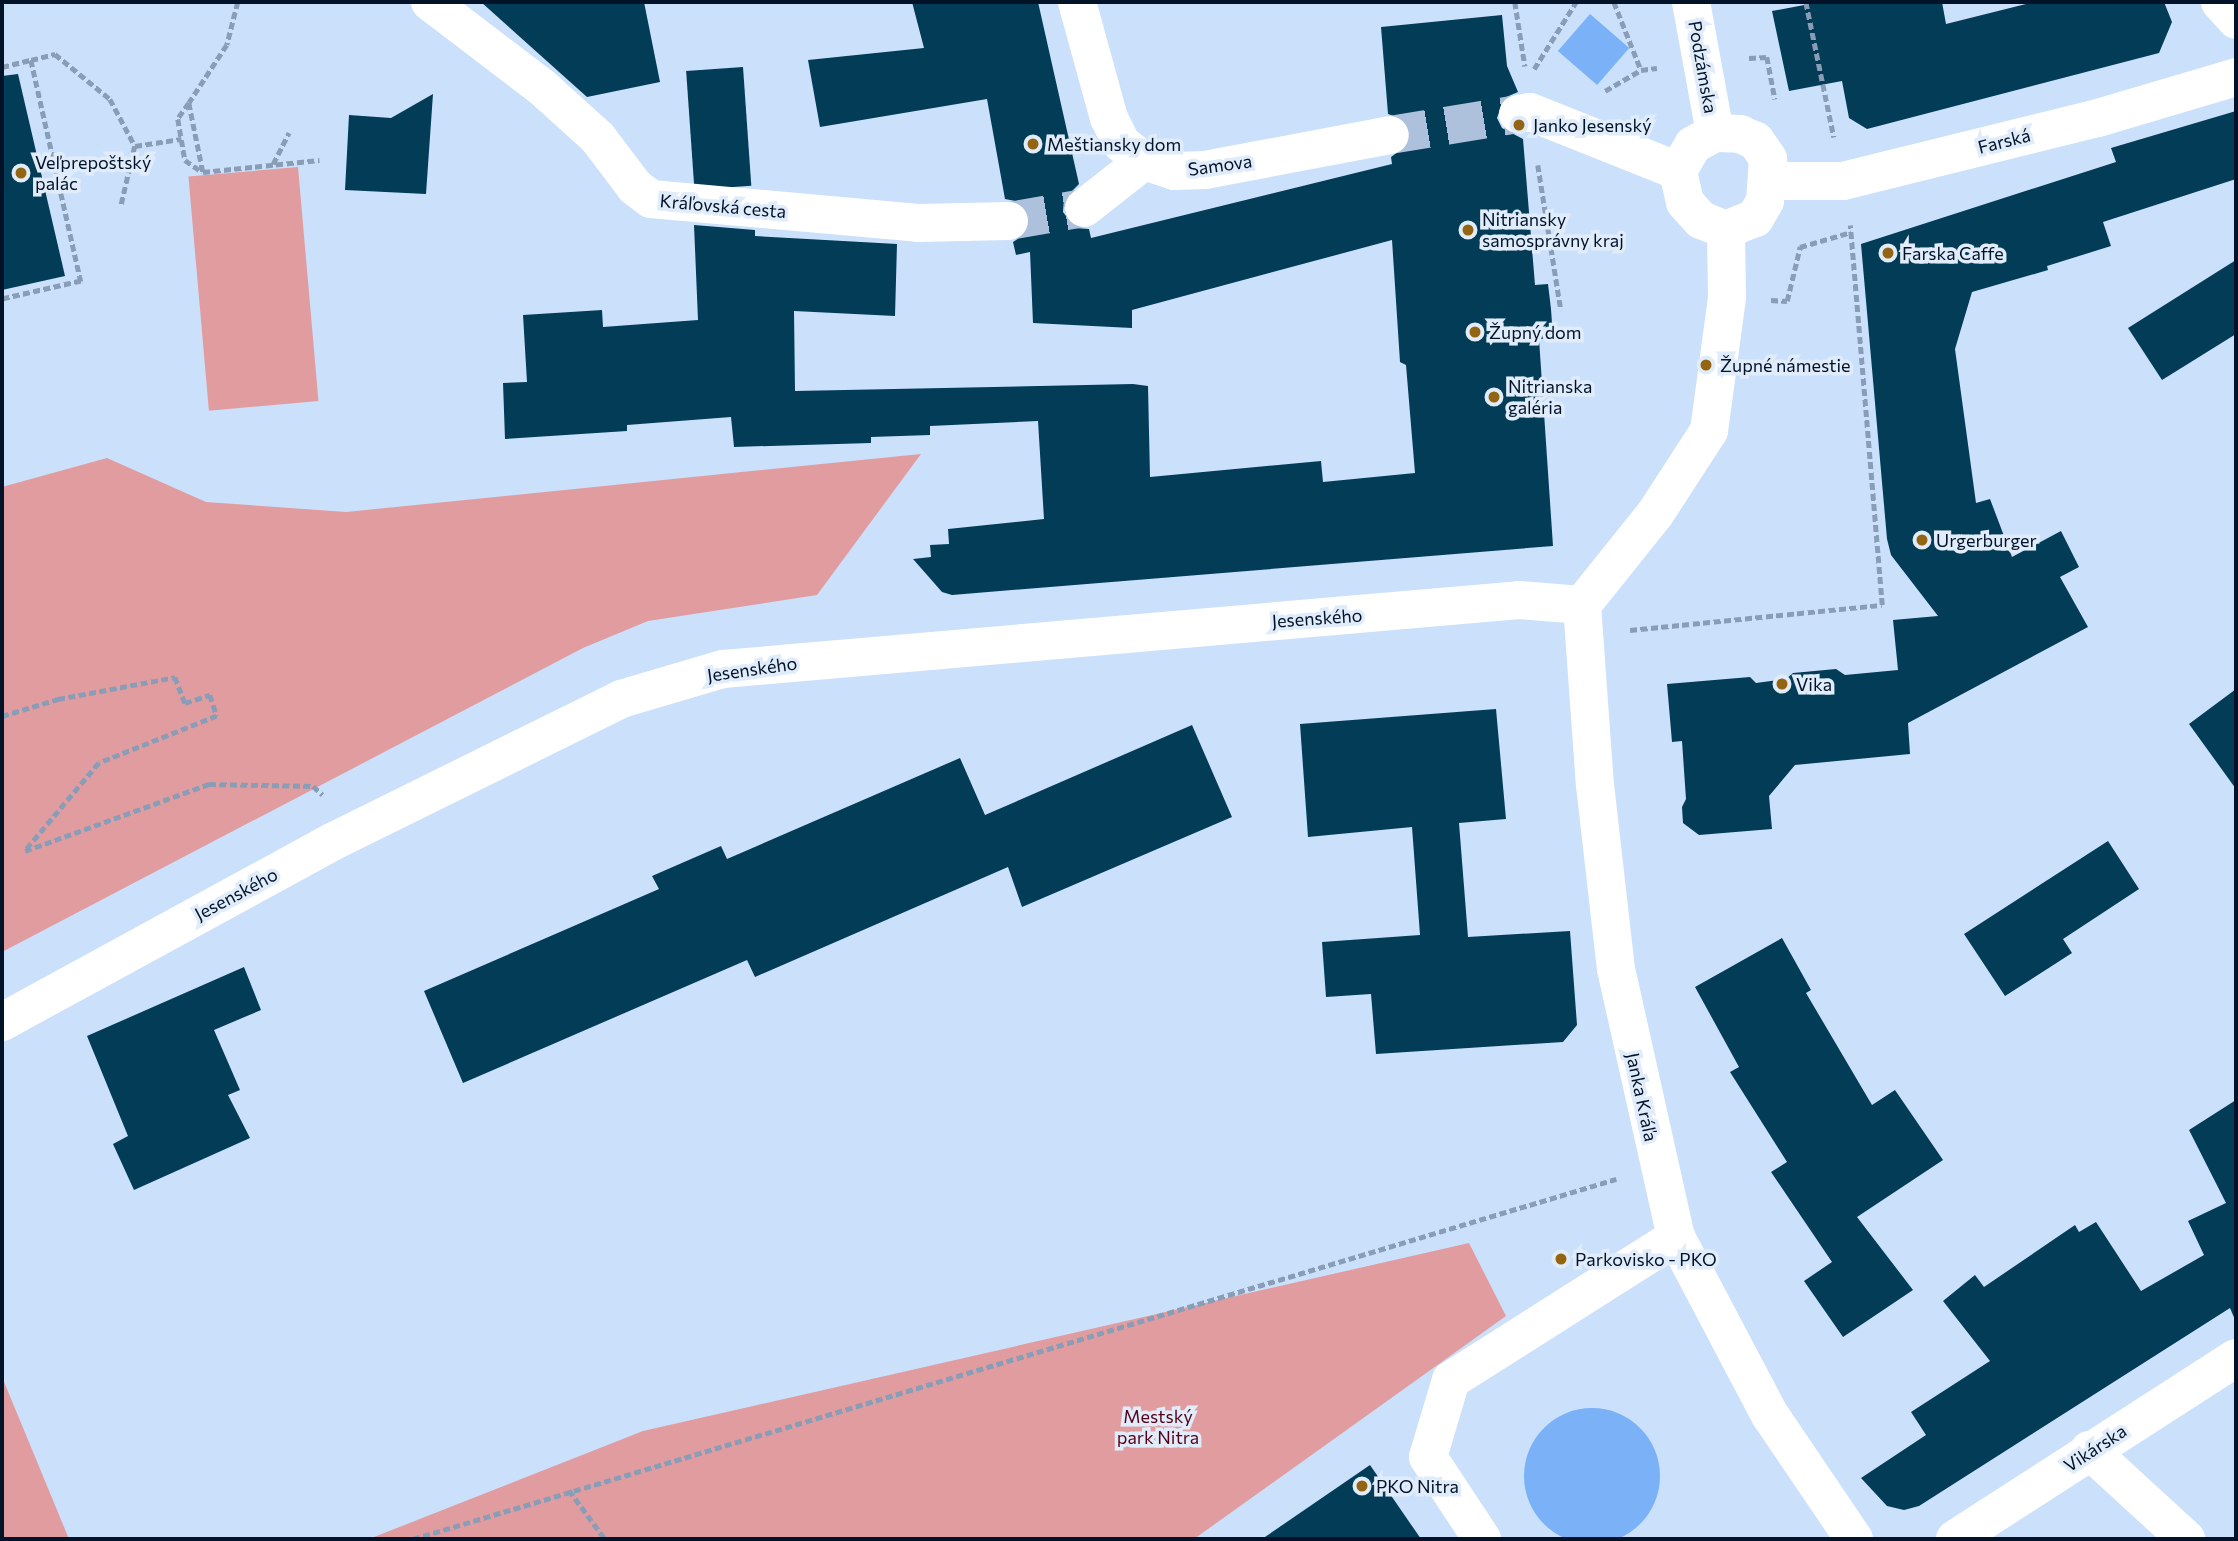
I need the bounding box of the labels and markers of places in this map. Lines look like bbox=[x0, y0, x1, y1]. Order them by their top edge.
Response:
place label: Janko Jesenský bbox=[1533, 114, 1652, 136]
marker: Janko Jesenský bbox=[1511, 117, 1527, 133]
place label: Meštiansky dom bbox=[1047, 133, 1181, 155]
marker: Meštiansky dom bbox=[1025, 136, 1041, 152]
place label: Veľprepoštský palác bbox=[35, 152, 151, 194]
marker: Veľprepoštský palác bbox=[13, 165, 29, 181]
place label: Nitriansky samosprávny kraj bbox=[1482, 209, 1624, 252]
marker: Nitriansky samosprávny kraj bbox=[1460, 222, 1476, 238]
place label: Farska Caffe bbox=[1902, 242, 2004, 264]
marker: Farska Caffe bbox=[1880, 245, 1896, 261]
place label: Župný dom bbox=[1489, 321, 1582, 343]
marker: Župný dom bbox=[1467, 324, 1483, 340]
place label: Župné námestie bbox=[1720, 354, 1851, 376]
marker: Župné námestie bbox=[1698, 357, 1714, 373]
place label: Nitrianska galéria bbox=[1508, 376, 1592, 418]
marker: Nitrianska galéria bbox=[1486, 389, 1502, 405]
place label: Urgerburger bbox=[1936, 529, 2037, 551]
marker: Urgerburger bbox=[1914, 532, 1930, 548]
place label: Vika bbox=[1796, 673, 1832, 695]
marker: Vika bbox=[1774, 676, 1790, 692]
place label: Parkovisko - PKO bbox=[1575, 1248, 1717, 1270]
marker: Parkovisko - PKO bbox=[1553, 1251, 1569, 1267]
place label: PKO Nitra bbox=[1376, 1475, 1459, 1497]
marker: PKO Nitra bbox=[1354, 1478, 1370, 1494]

